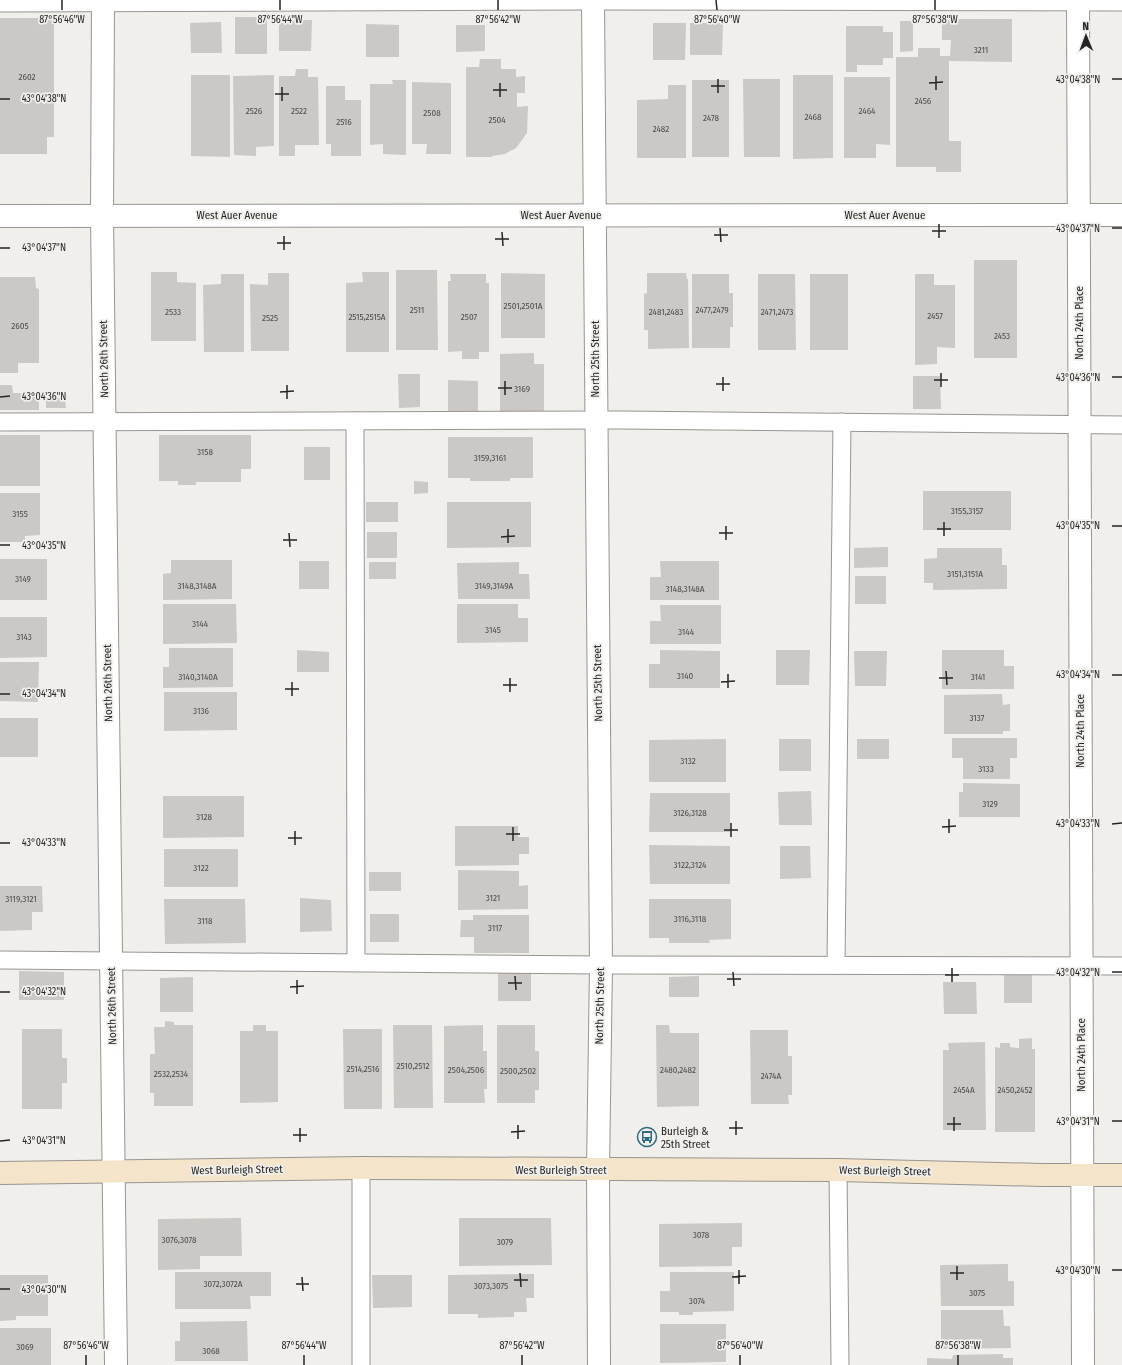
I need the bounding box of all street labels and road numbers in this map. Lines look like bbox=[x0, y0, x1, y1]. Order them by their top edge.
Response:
street label: West Auer Avenue bbox=[197, 209, 277, 222]
street label: West Auer Avenue bbox=[521, 209, 601, 222]
street label: West Auer Avenue bbox=[845, 209, 925, 222]
street label: North 24th Place bbox=[1073, 286, 1086, 360]
street label: North 26th Street bbox=[97, 320, 111, 398]
street label: North 25th Street bbox=[589, 320, 602, 398]
street label: North 26th Street bbox=[101, 644, 115, 722]
street label: North 25th Street bbox=[591, 644, 605, 722]
street label: North 24th Place bbox=[1074, 694, 1087, 768]
street label: North 26th Street bbox=[105, 967, 119, 1045]
street label: North 25th Street bbox=[593, 967, 607, 1045]
street label: North 24th Place bbox=[1075, 1018, 1088, 1092]
street label: West Burleigh Street bbox=[191, 1163, 283, 1177]
street label: West Burleigh Street bbox=[515, 1164, 607, 1177]
street label: West Burleigh Street bbox=[839, 1164, 931, 1178]

